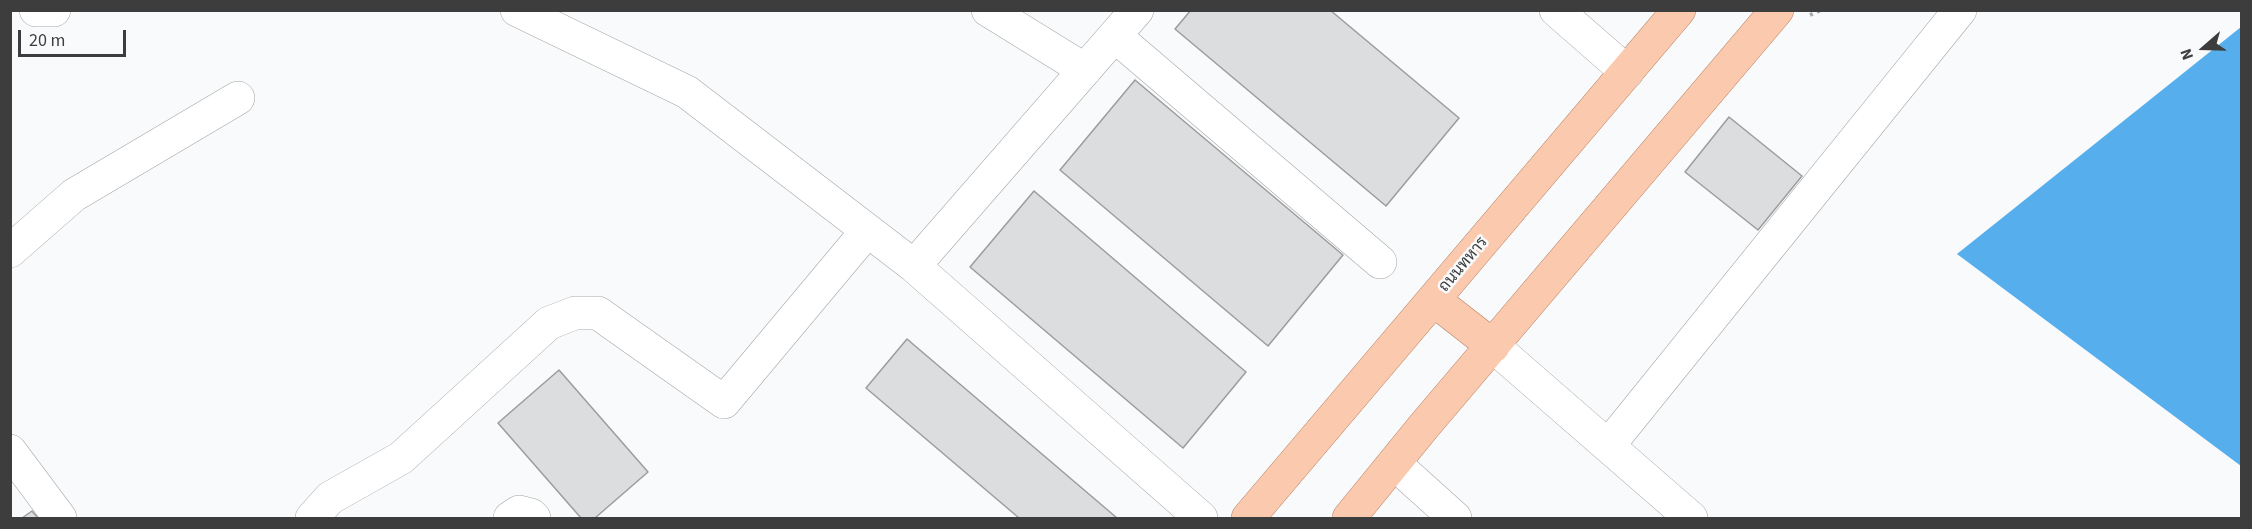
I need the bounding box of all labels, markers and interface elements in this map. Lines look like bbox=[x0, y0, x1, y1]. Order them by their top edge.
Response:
scale bar bbox=[21, 18, 129, 56]
north arrow bbox=[2174, 18, 2234, 78]
text: 20 m bbox=[29, 28, 65, 53]
text: N bbox=[2175, 45, 2199, 63]
street label: ถนนทหาร bbox=[1435, 234, 1493, 296]

